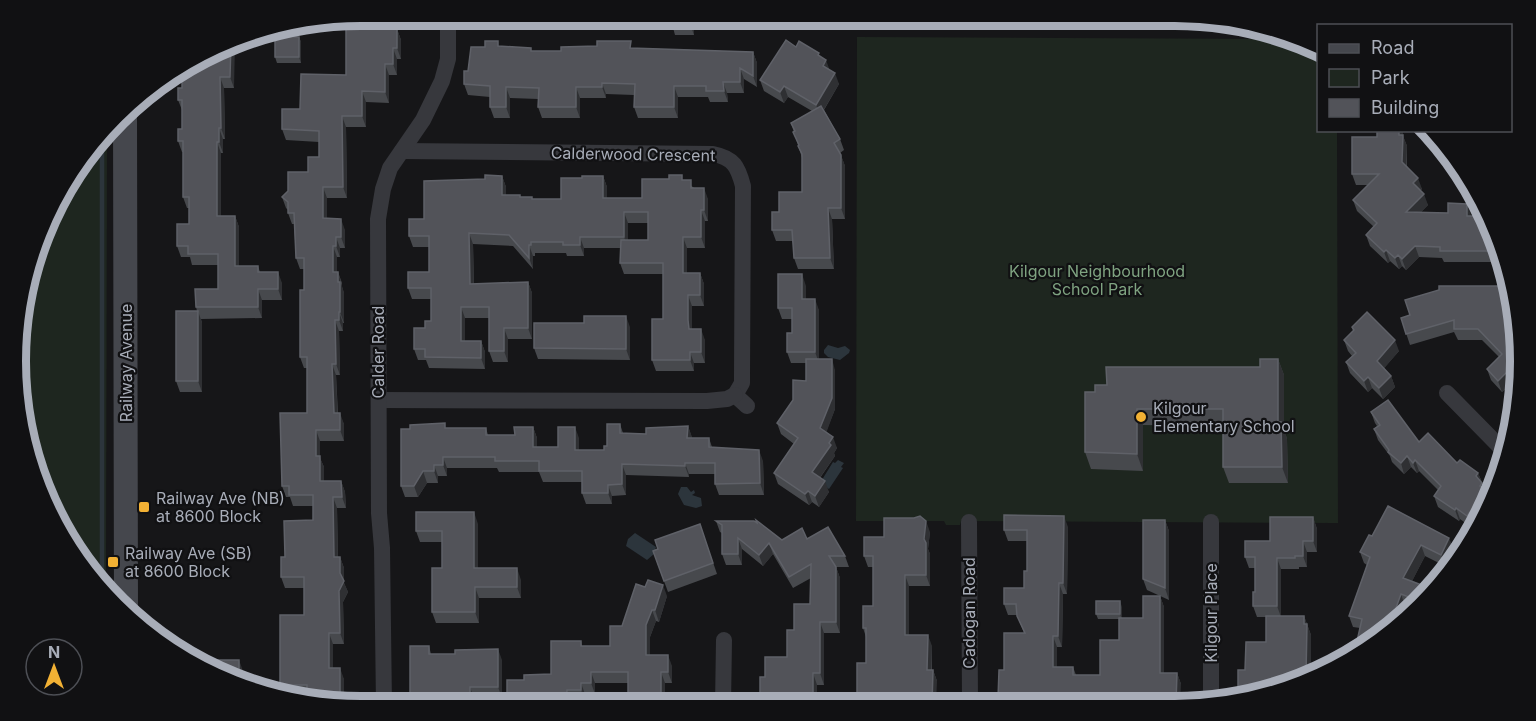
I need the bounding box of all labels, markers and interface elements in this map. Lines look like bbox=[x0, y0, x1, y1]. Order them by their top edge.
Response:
legend bbox=[1317, 24, 1512, 132]
text: Road bbox=[1371, 37, 1414, 58]
text: Park bbox=[1371, 67, 1410, 88]
text: Building bbox=[1371, 97, 1439, 118]
street label: Calderwood Crescent bbox=[551, 143, 715, 165]
park label: Kilgour Neighbourhood School Park bbox=[1009, 261, 1185, 299]
street label: Railway Avenue bbox=[116, 304, 136, 422]
street label: Calder Road bbox=[368, 306, 388, 398]
place label: Kilgour Elementary School bbox=[1153, 398, 1295, 436]
marker: Kilgour Elementary School bbox=[1134, 410, 1148, 424]
place label: Railway Ave (NB) at 8600 Block bbox=[156, 488, 285, 526]
marker: Railway Ave (NB) at 8600 Block bbox=[137, 500, 151, 514]
place label: Railway Ave (SB) at 8600 Block bbox=[125, 543, 252, 581]
marker: Railway Ave (SB) at 8600 Block bbox=[106, 555, 120, 569]
street label: Cadogan Road bbox=[959, 557, 979, 669]
street label: Kilgour Place bbox=[1201, 563, 1221, 663]
north arrow bbox=[24, 637, 84, 697]
text: N bbox=[48, 642, 60, 662]

